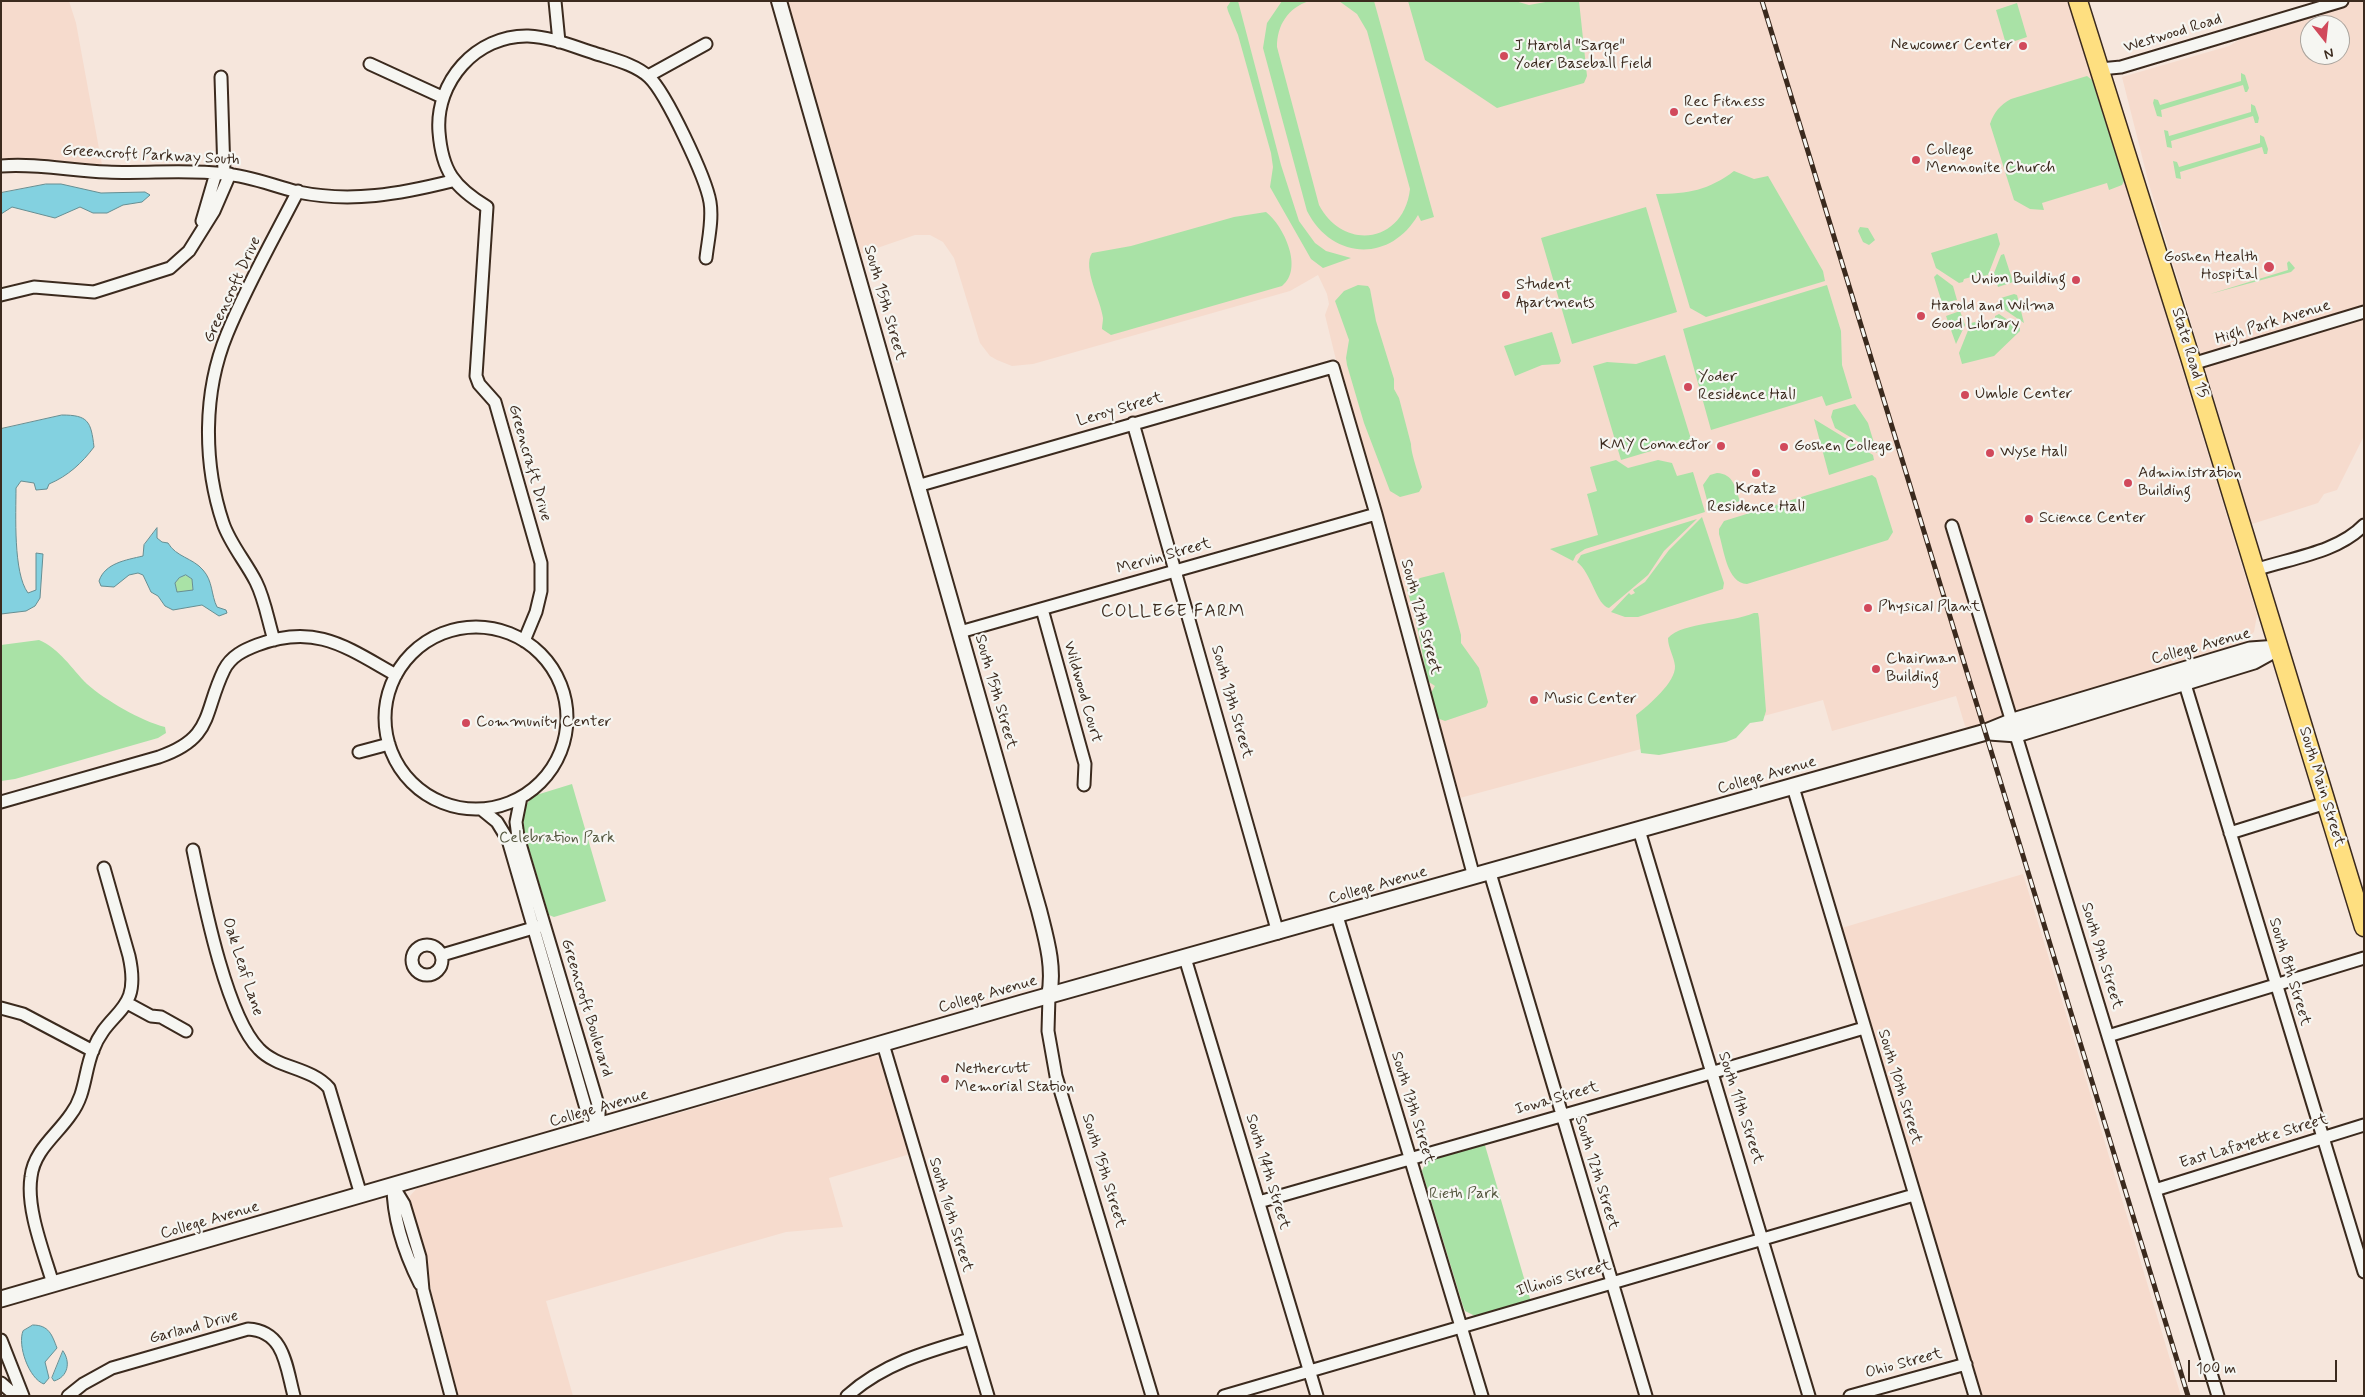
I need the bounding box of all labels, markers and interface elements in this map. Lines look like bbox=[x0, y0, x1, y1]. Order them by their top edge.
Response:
street label: Westwood Road bbox=[2122, 10, 2224, 58]
north arrow bbox=[2300, 15, 2350, 65]
place label: Newcomer Center bbox=[1891, 36, 2013, 56]
place label: J Harold "Sarge" Yoder Baseball Field bbox=[1514, 37, 1652, 75]
marker: Newcomer Center bbox=[2017, 40, 2029, 52]
text: N bbox=[2322, 44, 2336, 63]
marker: J Harold "Sarge" Yoder Baseball Field bbox=[1498, 50, 1510, 62]
place label: Rec Fitness Center bbox=[1684, 93, 1765, 131]
marker: Rec Fitness Center bbox=[1668, 106, 1680, 118]
place label: College Mennonite Church bbox=[1926, 141, 2056, 179]
street label: Greencroft Parkway South bbox=[62, 142, 240, 170]
marker: College Mennonite Church bbox=[1910, 154, 1922, 166]
street label: Greencroft Drive bbox=[200, 234, 266, 346]
street label: South 15th Street bbox=[858, 243, 910, 363]
place label: Goshen Health Hospital bbox=[2164, 248, 2258, 286]
marker: Goshen Health Hospital bbox=[2262, 260, 2276, 274]
place label: Union Building bbox=[1971, 270, 2066, 290]
marker: Union Building bbox=[2070, 274, 2082, 286]
place label: Student Apartments bbox=[1516, 276, 1595, 314]
marker: Student Apartments bbox=[1500, 289, 1512, 301]
street label: High Park Avenue bbox=[2213, 296, 2333, 350]
place label: Harold and Wilma Good Library bbox=[1931, 297, 2055, 335]
street label: State Road 15 bbox=[2166, 306, 2212, 400]
marker: Harold and Wilma Good Library bbox=[1915, 310, 1927, 322]
place label: Yoder Residence Hall bbox=[1698, 368, 1795, 406]
marker: Yoder Residence Hall bbox=[1682, 381, 1694, 393]
place label: Umble Center bbox=[1975, 385, 2072, 405]
street label: Leroy Street bbox=[1075, 389, 1165, 431]
marker: Umble Center bbox=[1959, 389, 1971, 401]
street label: Greencraft Drive bbox=[503, 402, 555, 524]
place label: KMY Connector bbox=[1600, 436, 1711, 456]
place label: Goshen College bbox=[1794, 437, 1893, 457]
marker: KMY Connector bbox=[1715, 440, 1727, 452]
marker: Goshen College bbox=[1778, 441, 1790, 453]
place label: Wyse Hall bbox=[2000, 443, 2067, 463]
marker: Wyse Hall bbox=[1984, 447, 1996, 459]
place label: Administration Building bbox=[2138, 464, 2242, 502]
marker: Kratz Residence Hall bbox=[1750, 467, 1762, 479]
marker: Administration Building bbox=[2122, 477, 2134, 489]
place label: Kratz Residence Hall bbox=[1707, 480, 1805, 518]
place label: Science Center bbox=[2039, 509, 2146, 529]
marker: Science Center bbox=[2023, 513, 2035, 525]
street label: Mervin Street bbox=[1115, 534, 1213, 580]
street label: South 12th Street bbox=[1395, 557, 1445, 677]
place label: Physical Plant bbox=[1878, 598, 1980, 618]
district label: COLLEGE FARM bbox=[1100, 601, 1246, 623]
marker: Physical Plant bbox=[1862, 602, 1874, 614]
street label: College Avenue bbox=[2149, 625, 2253, 669]
street label: South 15th Street bbox=[969, 632, 1021, 752]
street label: Wildwood Court bbox=[1058, 639, 1106, 745]
street label: South 13th Street bbox=[1206, 643, 1256, 761]
place label: Chairman Building bbox=[1886, 650, 1957, 688]
marker: Chairman Building bbox=[1870, 663, 1882, 675]
place label: Music Center bbox=[1544, 690, 1637, 710]
marker: Music Center bbox=[1528, 694, 1540, 706]
place label: Community Center bbox=[476, 713, 611, 733]
marker: Community Center bbox=[460, 717, 472, 729]
street label: South Main Street bbox=[2294, 725, 2348, 849]
street label: College Avenue bbox=[1715, 753, 1819, 799]
park label: Celebration Park bbox=[499, 829, 615, 849]
street label: College Avenue bbox=[1326, 863, 1430, 909]
street label: South 9th Street bbox=[2076, 900, 2126, 1012]
street label: Oak Leaf Lane bbox=[217, 915, 267, 1019]
street label: South 8th Street bbox=[2263, 916, 2315, 1028]
street label: Greencroft Boulevard bbox=[556, 937, 616, 1079]
street label: College Avenue bbox=[936, 972, 1040, 1018]
street label: South 10th Street bbox=[1872, 1027, 1926, 1147]
street label: South 13th Street bbox=[1386, 1049, 1438, 1167]
street label: South 11th Street bbox=[1713, 1050, 1767, 1166]
place label: Nethercutt Memorial Station bbox=[955, 1060, 1074, 1098]
marker: Nethercutt Memorial Station bbox=[939, 1073, 951, 1085]
street label: Iowa Street bbox=[1513, 1078, 1601, 1120]
street label: College Avenue bbox=[547, 1086, 651, 1132]
street label: East Lafayette Street bbox=[2177, 1110, 2331, 1174]
street label: South 15th Street bbox=[1077, 1112, 1129, 1230]
street label: South 14th Street bbox=[1240, 1112, 1294, 1232]
street label: South 12th Street bbox=[1570, 1114, 1622, 1232]
street label: South 16th Street bbox=[923, 1155, 977, 1275]
park label: Rieth Park bbox=[1429, 1185, 1499, 1205]
street label: College Avenue bbox=[158, 1198, 262, 1244]
street label: Illinois Street bbox=[1514, 1256, 1614, 1302]
street label: Garland Drive bbox=[147, 1307, 241, 1349]
street label: Ohio Street bbox=[1863, 1345, 1945, 1383]
scale bar bbox=[2190, 1350, 2339, 1382]
text: 100 m bbox=[2196, 1359, 2236, 1379]

